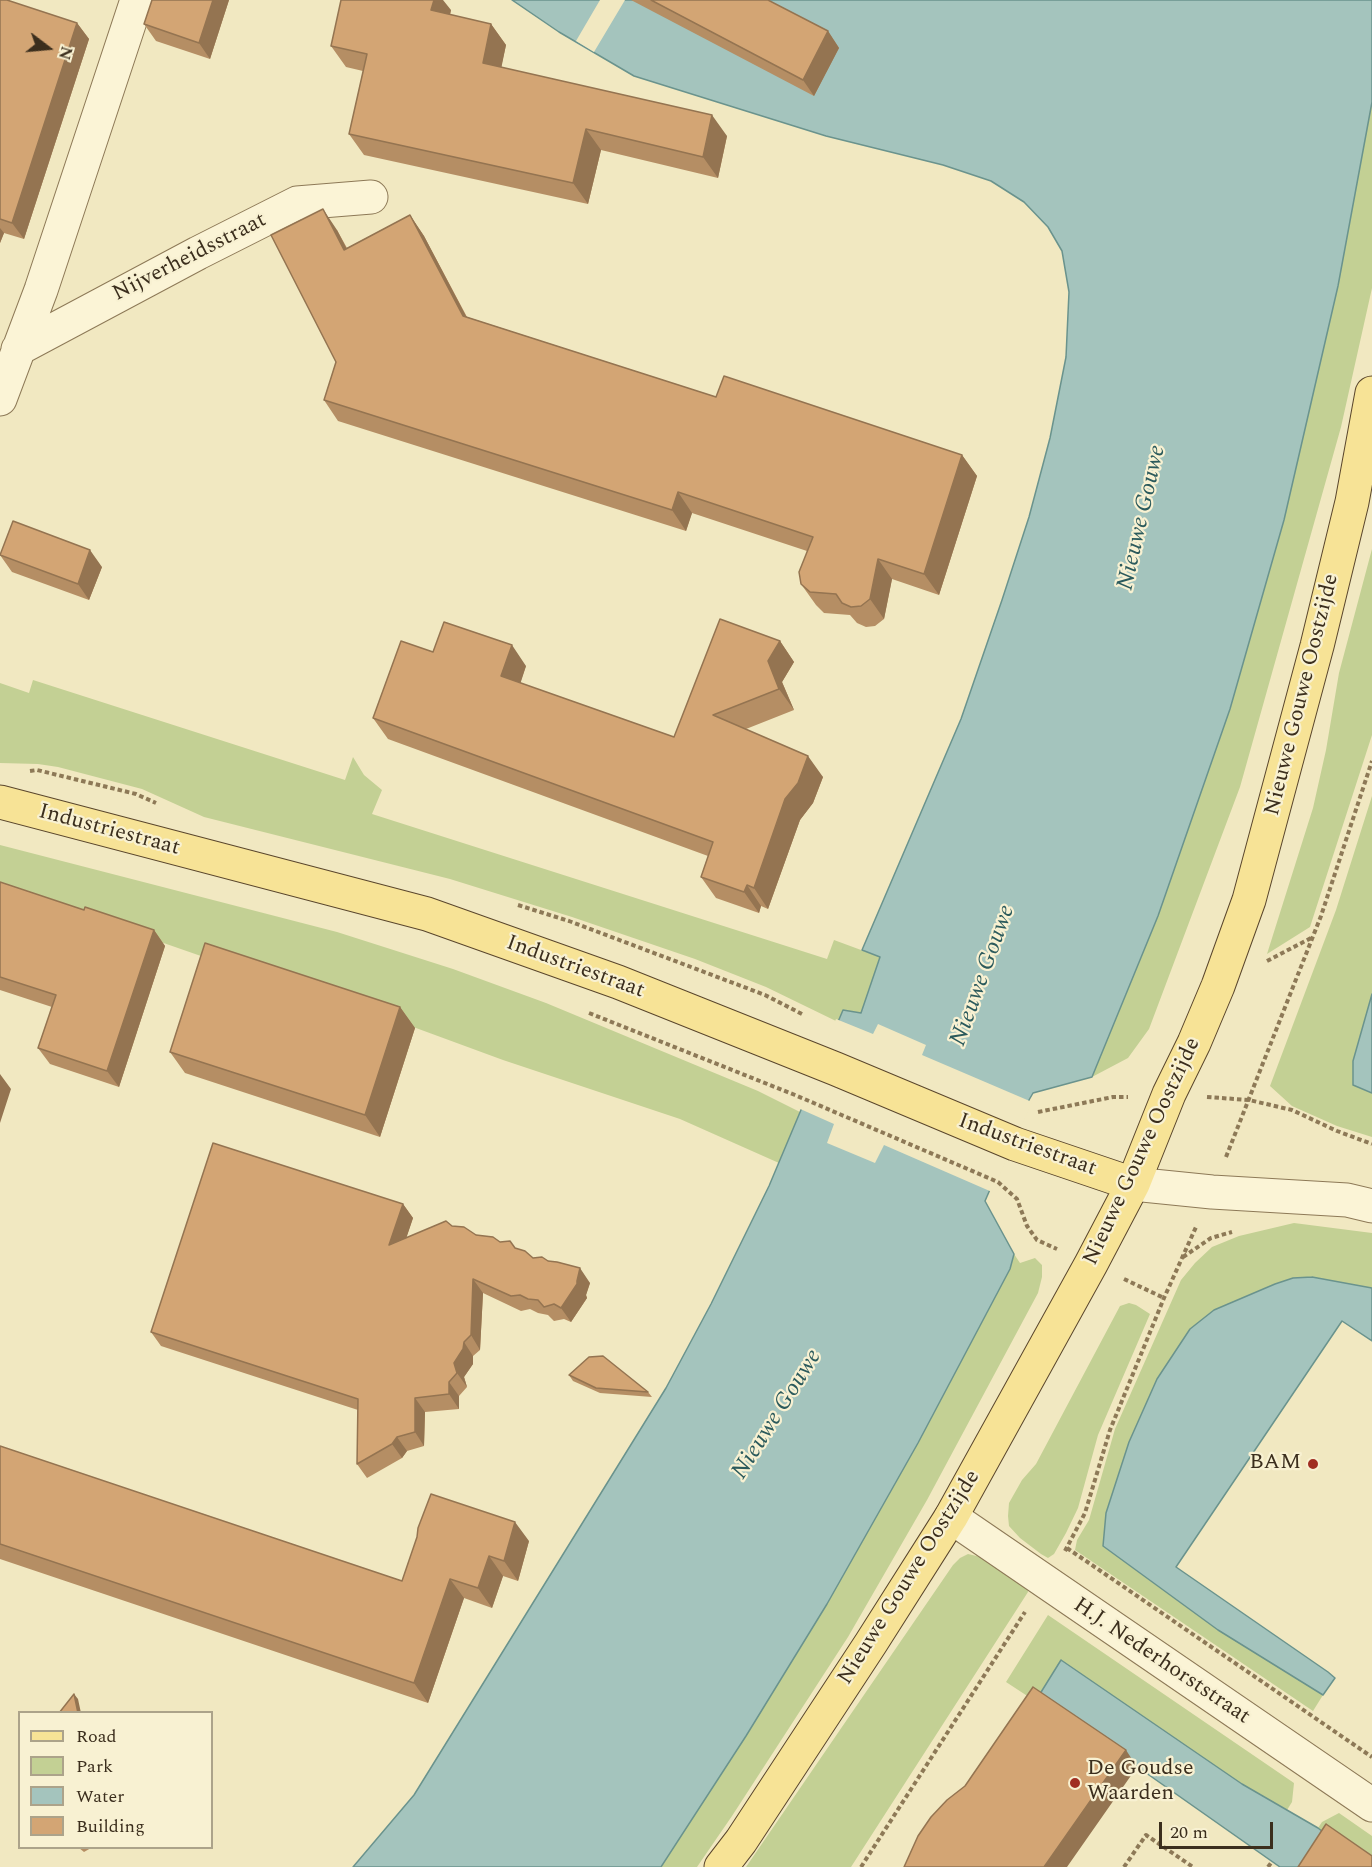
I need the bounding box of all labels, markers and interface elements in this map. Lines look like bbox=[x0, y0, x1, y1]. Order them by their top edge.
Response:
north arrow bbox=[18, 18, 78, 78]
text: N bbox=[52, 43, 79, 63]
street label: Nijverheidsstraat bbox=[109, 208, 271, 308]
water label: Nieuwe Gouwe bbox=[1112, 443, 1174, 593]
street label: Nieuwe Gouwe Oostzijde bbox=[1260, 571, 1346, 819]
street label: Industriestraat bbox=[35, 799, 183, 863]
water label: Nieuwe Gouwe bbox=[945, 901, 1023, 1051]
street label: Industriestraat bbox=[502, 931, 648, 1005]
street label: Nieuwe Gouwe Oostzijde bbox=[1079, 1034, 1207, 1270]
street label: Industriestraat bbox=[954, 1109, 1100, 1183]
water label: Nieuwe Gouwe bbox=[727, 1345, 829, 1485]
place label: BAM bbox=[1249, 1451, 1301, 1477]
marker: BAM bbox=[1306, 1457, 1320, 1471]
street label: Nieuwe Gouwe Oostzijde bbox=[833, 1466, 987, 1690]
street label: H.J. Nederhorststraat bbox=[1067, 1593, 1255, 1731]
legend bbox=[18, 1711, 213, 1849]
text: Road bbox=[76, 1723, 117, 1750]
text: Park bbox=[76, 1753, 113, 1780]
place label: De Goudse Waarden bbox=[1087, 1757, 1194, 1808]
marker: De Goudse Waarden bbox=[1068, 1776, 1082, 1790]
text: Water bbox=[76, 1783, 124, 1810]
scale bar bbox=[1162, 1810, 1276, 1848]
text: Building bbox=[76, 1813, 145, 1840]
text: 20 m bbox=[1170, 1819, 1208, 1846]

